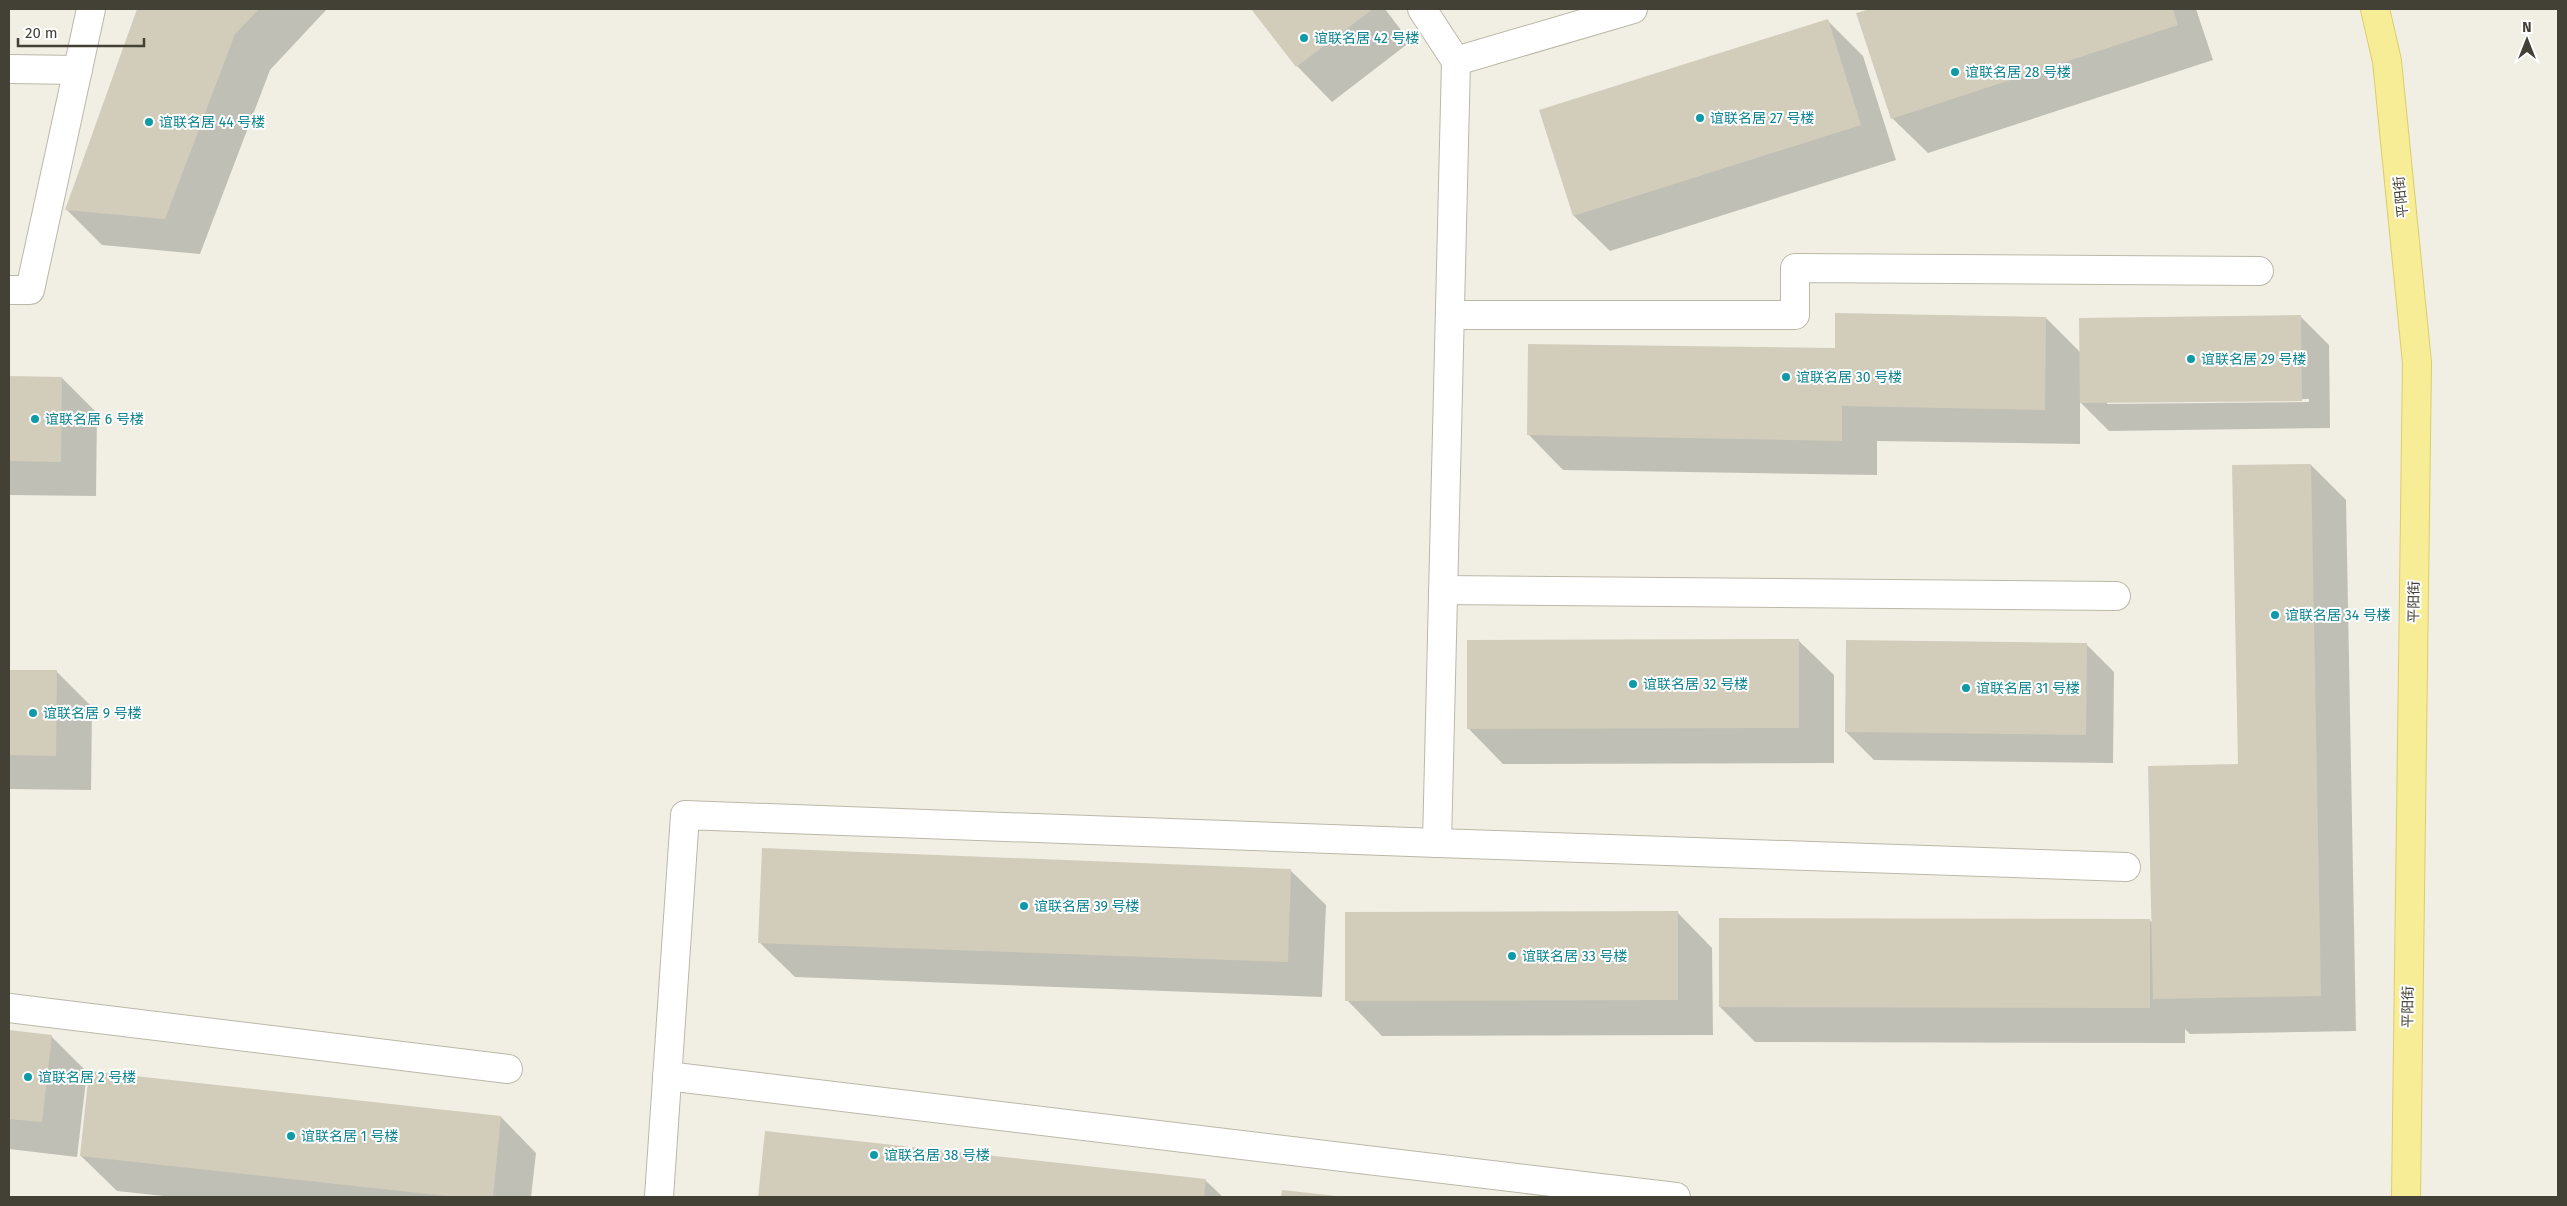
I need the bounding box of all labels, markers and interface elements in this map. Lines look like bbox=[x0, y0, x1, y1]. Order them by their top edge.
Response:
scale bar bbox=[18, 15, 144, 47]
north arrow bbox=[2502, 15, 2552, 65]
text: N bbox=[2522, 19, 2532, 36]
text: 20 m bbox=[25, 24, 58, 42]
place label: 谊联名居 42 号楼 bbox=[1314, 30, 1420, 47]
marker: 谊联名居 42 号楼 bbox=[1298, 32, 1310, 44]
place label: 谊联名居 28 号楼 bbox=[1965, 64, 2071, 81]
marker: 谊联名居 28 号楼 bbox=[1949, 66, 1961, 78]
place label: 谊联名居 27 号楼 bbox=[1710, 110, 1814, 127]
marker: 谊联名居 27 号楼 bbox=[1694, 112, 1706, 124]
place label: 谊联名居 44 号楼 bbox=[159, 114, 265, 131]
marker: 谊联名居 44 号楼 bbox=[143, 116, 155, 128]
street label: 平阳街 bbox=[2390, 175, 2412, 219]
place label: 谊联名居 29 号楼 bbox=[2201, 351, 2307, 368]
marker: 谊联名居 29 号楼 bbox=[2185, 353, 2197, 365]
place label: 谊联名居 30 号楼 bbox=[1796, 369, 1902, 386]
marker: 谊联名居 30 号楼 bbox=[1780, 371, 1792, 383]
place label: 谊联名居 6 号楼 bbox=[45, 411, 144, 428]
marker: 谊联名居 6 号楼 bbox=[29, 413, 41, 425]
street label: 平阳街 bbox=[2405, 581, 2423, 623]
place label: 谊联名居 34 号楼 bbox=[2285, 607, 2391, 624]
marker: 谊联名居 34 号楼 bbox=[2269, 609, 2281, 621]
place label: 谊联名居 32 号楼 bbox=[1643, 676, 1748, 693]
marker: 谊联名居 32 号楼 bbox=[1627, 678, 1639, 690]
place label: 谊联名居 31 号楼 bbox=[1976, 680, 2080, 697]
marker: 谊联名居 31 号楼 bbox=[1960, 682, 1972, 694]
place label: 谊联名居 9 号楼 bbox=[43, 705, 142, 722]
marker: 谊联名居 9 号楼 bbox=[27, 707, 39, 719]
place label: 谊联名居 39 号楼 bbox=[1034, 898, 1140, 915]
marker: 谊联名居 39 号楼 bbox=[1018, 900, 1030, 912]
place label: 谊联名居 33 号楼 bbox=[1522, 948, 1627, 965]
marker: 谊联名居 33 号楼 bbox=[1506, 950, 1518, 962]
street label: 平阳街 bbox=[2399, 986, 2417, 1028]
place label: 谊联名居 2 号楼 bbox=[38, 1069, 136, 1086]
marker: 谊联名居 2 号楼 bbox=[22, 1071, 34, 1083]
place label: 谊联名居 1 号楼 bbox=[301, 1128, 398, 1145]
marker: 谊联名居 1 号楼 bbox=[285, 1130, 297, 1142]
place label: 谊联名居 38 号楼 bbox=[884, 1147, 990, 1164]
marker: 谊联名居 38 号楼 bbox=[868, 1149, 880, 1161]

